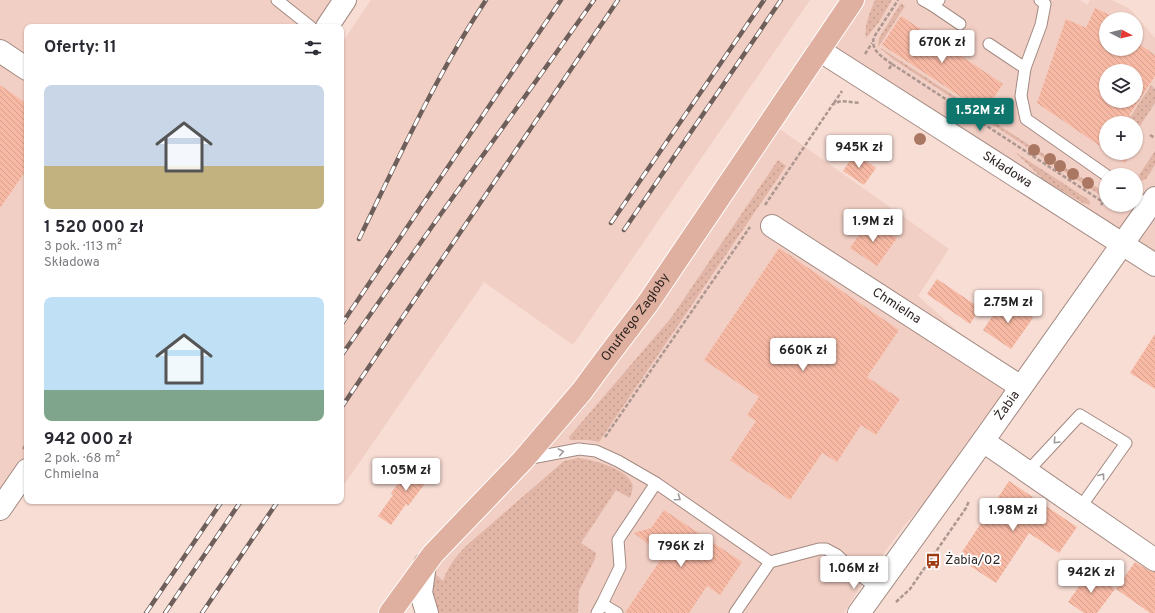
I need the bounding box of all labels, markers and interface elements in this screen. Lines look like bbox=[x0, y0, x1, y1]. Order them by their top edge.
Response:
north arrow bbox=[1099, 12, 1143, 56]
map controls bbox=[1099, 12, 1143, 212]
pin: 670K zł bbox=[905, 30, 979, 64]
text: 670K zł bbox=[919, 35, 965, 51]
text: Oferty: 11 bbox=[44, 37, 117, 59]
icon: filters bbox=[302, 37, 324, 59]
button: layers bbox=[1099, 64, 1143, 108]
pin: 1.52M zł bbox=[939, 98, 1021, 132]
text: 1.52M zł bbox=[956, 103, 1004, 119]
icon: home bbox=[148, 111, 220, 183]
button: + bbox=[1099, 116, 1143, 160]
pin: 945K zł bbox=[822, 135, 896, 169]
text: 945K zł bbox=[835, 140, 883, 156]
street label: Składowa bbox=[979, 148, 1035, 192]
button: − bbox=[1099, 168, 1143, 212]
pin: 1.9M zł bbox=[836, 209, 910, 243]
text: 1.9M zł bbox=[852, 214, 894, 230]
text: 1 520 000 zł bbox=[44, 217, 143, 239]
text: 3 pok. · 113 m² bbox=[44, 239, 122, 255]
text: Składowa bbox=[44, 255, 100, 271]
street label: Onufrego Zagłoby bbox=[598, 270, 674, 365]
street label: Chmielna bbox=[869, 285, 924, 328]
pin: 2.75M zł bbox=[967, 290, 1049, 324]
text: 2.75M zł bbox=[983, 295, 1033, 311]
icon: home bbox=[148, 323, 220, 395]
pin: 660K zł bbox=[766, 338, 840, 372]
text: 660K zł bbox=[779, 343, 827, 359]
street label: Żabia bbox=[990, 388, 1024, 424]
text: 942 000 zł bbox=[44, 429, 132, 451]
one-way arrow bbox=[1053, 436, 1061, 444]
one-way arrow bbox=[558, 449, 564, 457]
text: 2 pok. · 68 m² bbox=[44, 451, 120, 467]
pin: 1.05M zł bbox=[365, 458, 447, 492]
text: 1.05M zł bbox=[381, 463, 431, 479]
text: Chmielna bbox=[44, 467, 99, 483]
one-way arrow bbox=[1097, 473, 1104, 480]
one-way arrow bbox=[674, 493, 681, 501]
pin: 1.98M zł bbox=[972, 498, 1054, 532]
text: 1.98M zł bbox=[988, 503, 1038, 519]
pin: 796K zł bbox=[644, 534, 718, 568]
text: 796K zł bbox=[658, 539, 704, 555]
place label: Żabia/02 bbox=[945, 551, 1000, 569]
bus stop icon: Żabia/02 bbox=[924, 552, 942, 570]
pin: 1.06M zł bbox=[813, 556, 895, 590]
pin: 942K zł bbox=[1054, 560, 1128, 594]
text: 1.06M zł bbox=[829, 561, 879, 577]
text: 942K zł bbox=[1067, 565, 1115, 581]

